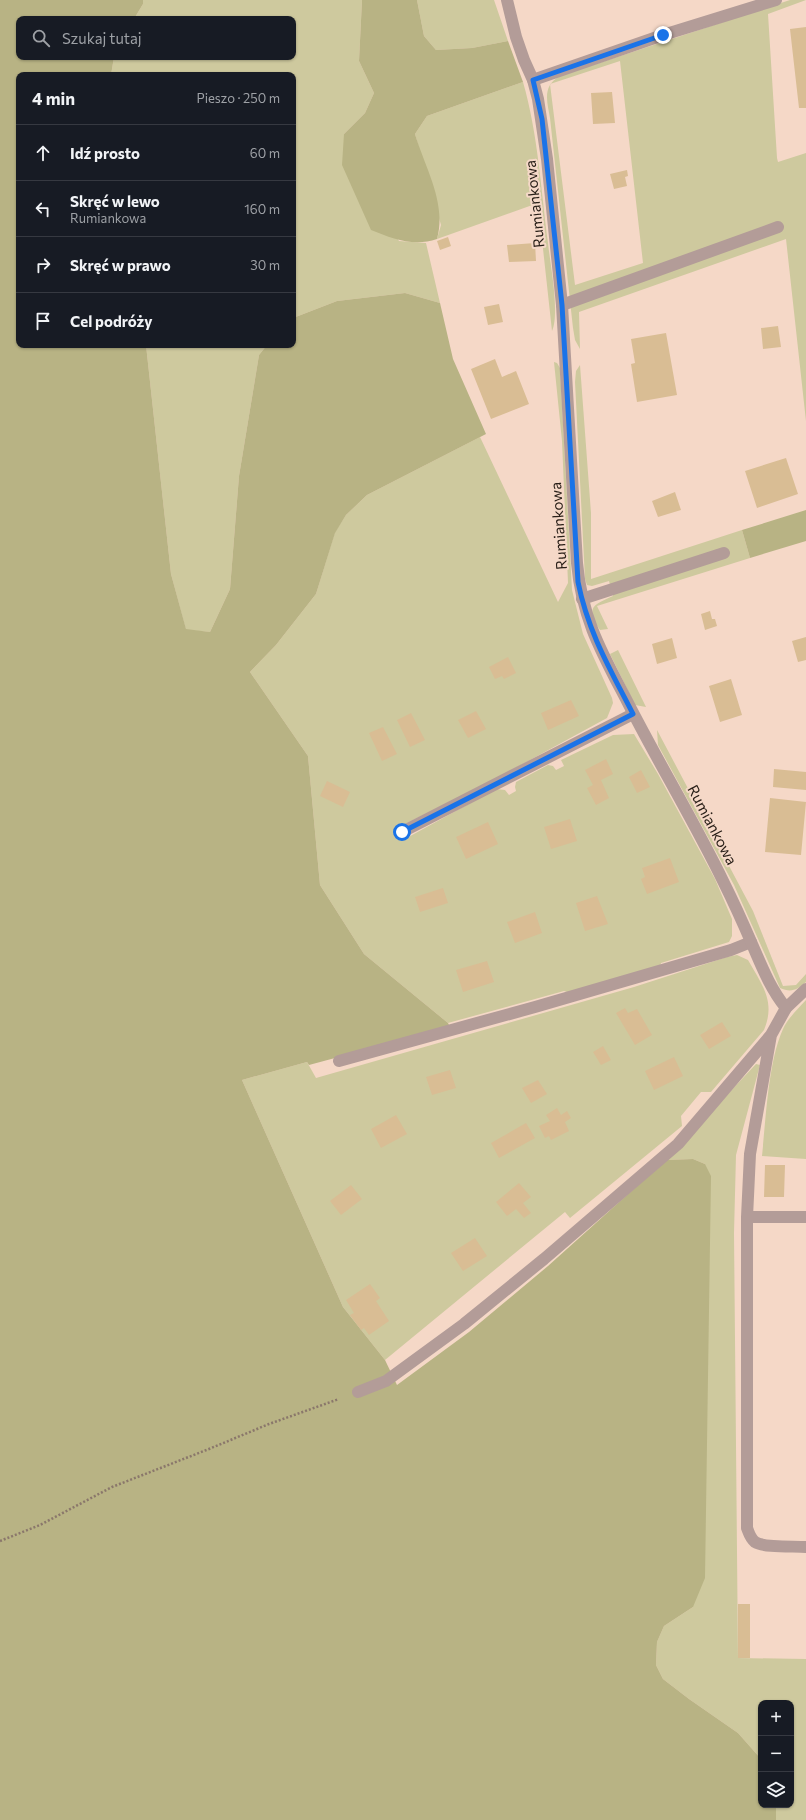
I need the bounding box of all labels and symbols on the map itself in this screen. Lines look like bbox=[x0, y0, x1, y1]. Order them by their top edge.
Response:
route end bbox=[654, 26, 672, 44]
street label: Rumiankowa bbox=[520, 159, 548, 249]
street label: Rumiankowa bbox=[546, 482, 570, 571]
street label: Rumiankowa bbox=[684, 781, 741, 868]
route start bbox=[393, 823, 411, 841]

